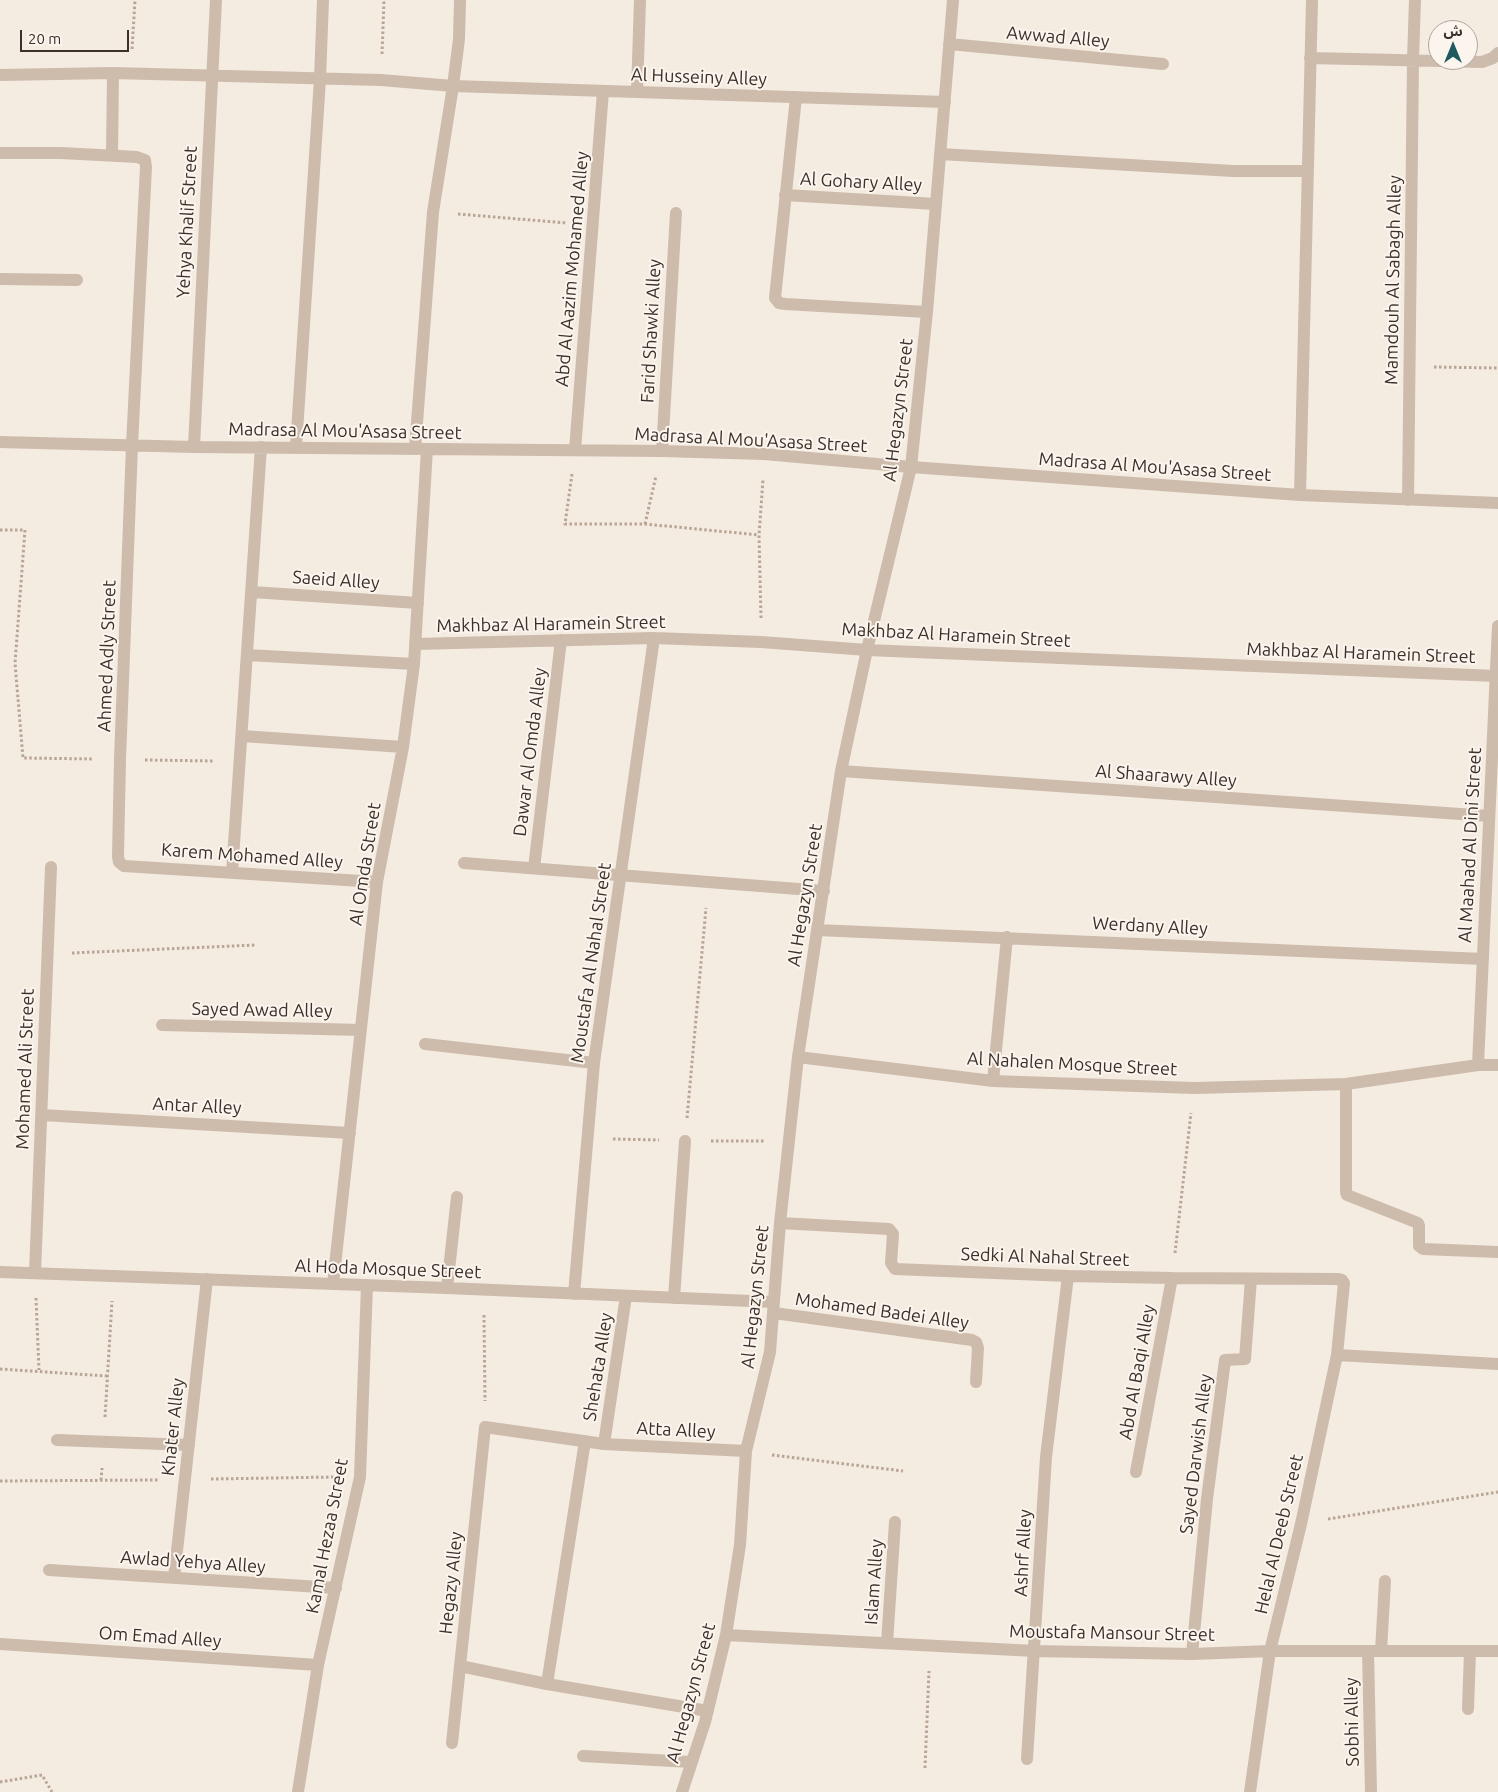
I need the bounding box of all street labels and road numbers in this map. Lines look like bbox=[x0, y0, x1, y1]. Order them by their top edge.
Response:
street label: Awwad Alley bbox=[1006, 22, 1110, 52]
street label: Al Husseiny Alley bbox=[631, 64, 767, 90]
street label: Yehya Khalif Street bbox=[172, 145, 202, 299]
street label: Abd Al Aazim Mohamed Alley bbox=[551, 150, 593, 388]
street label: Al Gohary Alley bbox=[799, 168, 923, 196]
street label: Mamdouh Al Sabagh Alley bbox=[1380, 175, 1406, 385]
street label: Farid Shawki Alley bbox=[636, 258, 666, 404]
street label: Al Hegazyn Street bbox=[878, 337, 918, 483]
street label: Madrasa Al Mou'Asasa Street bbox=[228, 418, 462, 444]
street label: Madrasa Al Mou'Asasa Street bbox=[634, 423, 868, 457]
street label: Madrasa Al Mou'Asasa Street bbox=[1038, 448, 1272, 486]
street label: Saeid Alley bbox=[292, 566, 380, 594]
street label: Ahmed Adly Street bbox=[94, 580, 120, 732]
street label: Makhbaz Al Haramein Street bbox=[436, 611, 666, 637]
street label: Makhbaz Al Haramein Street bbox=[841, 618, 1071, 652]
street label: Makhbaz Al Haramein Street bbox=[1246, 638, 1476, 668]
street label: Dawar Al Omda Alley bbox=[509, 666, 551, 838]
street label: Al Maahad Al Dini Street bbox=[1454, 747, 1486, 943]
street label: Al Shaarawy Alley bbox=[1095, 760, 1237, 792]
street label: Al Omda Street bbox=[345, 801, 385, 927]
street label: Al Hegazyn Street bbox=[783, 822, 827, 968]
street label: Karem Mohamed Alley bbox=[160, 839, 344, 873]
street label: Moustafa Al Nahal Street bbox=[566, 861, 616, 1065]
street label: Werdany Alley bbox=[1092, 912, 1208, 940]
street label: Mohamed Ali Street bbox=[11, 988, 39, 1150]
street label: Sayed Awad Alley bbox=[191, 998, 333, 1022]
street label: Al Nahalen Mosque Street bbox=[966, 1048, 1178, 1080]
street label: Antar Alley bbox=[152, 1093, 242, 1119]
street label: Al Hegazyn Street bbox=[737, 1224, 773, 1370]
street label: Sedki Al Nahal Street bbox=[960, 1243, 1130, 1271]
street label: Al Hoda Mosque Street bbox=[294, 1255, 482, 1283]
street label: Mohamed Badei Alley bbox=[794, 1288, 970, 1334]
street label: Abd Al Baqi Alley bbox=[1114, 1303, 1160, 1441]
street label: Shehata Alley bbox=[579, 1311, 617, 1423]
street label: Sayed Darwish Alley bbox=[1175, 1373, 1217, 1535]
street label: Khater Alley bbox=[157, 1377, 189, 1477]
street label: Atta Alley bbox=[636, 1417, 716, 1443]
street label: Helal Al Deeb Street bbox=[1250, 1452, 1308, 1616]
street label: Kamal Hezaa Street bbox=[301, 1457, 353, 1615]
street label: Ashrf Alley bbox=[1010, 1509, 1036, 1597]
street label: Hegazy Alley bbox=[435, 1531, 467, 1635]
street label: Islam Alley bbox=[860, 1538, 888, 1626]
street label: Awlad Yehya Alley bbox=[120, 1546, 266, 1578]
street label: Moustafa Mansour Street bbox=[1009, 1620, 1215, 1646]
street label: Al Hegazyn Street bbox=[662, 1621, 720, 1765]
street label: Om Emad Alley bbox=[98, 1622, 222, 1652]
street label: Sobhi Alley bbox=[1340, 1677, 1364, 1767]

